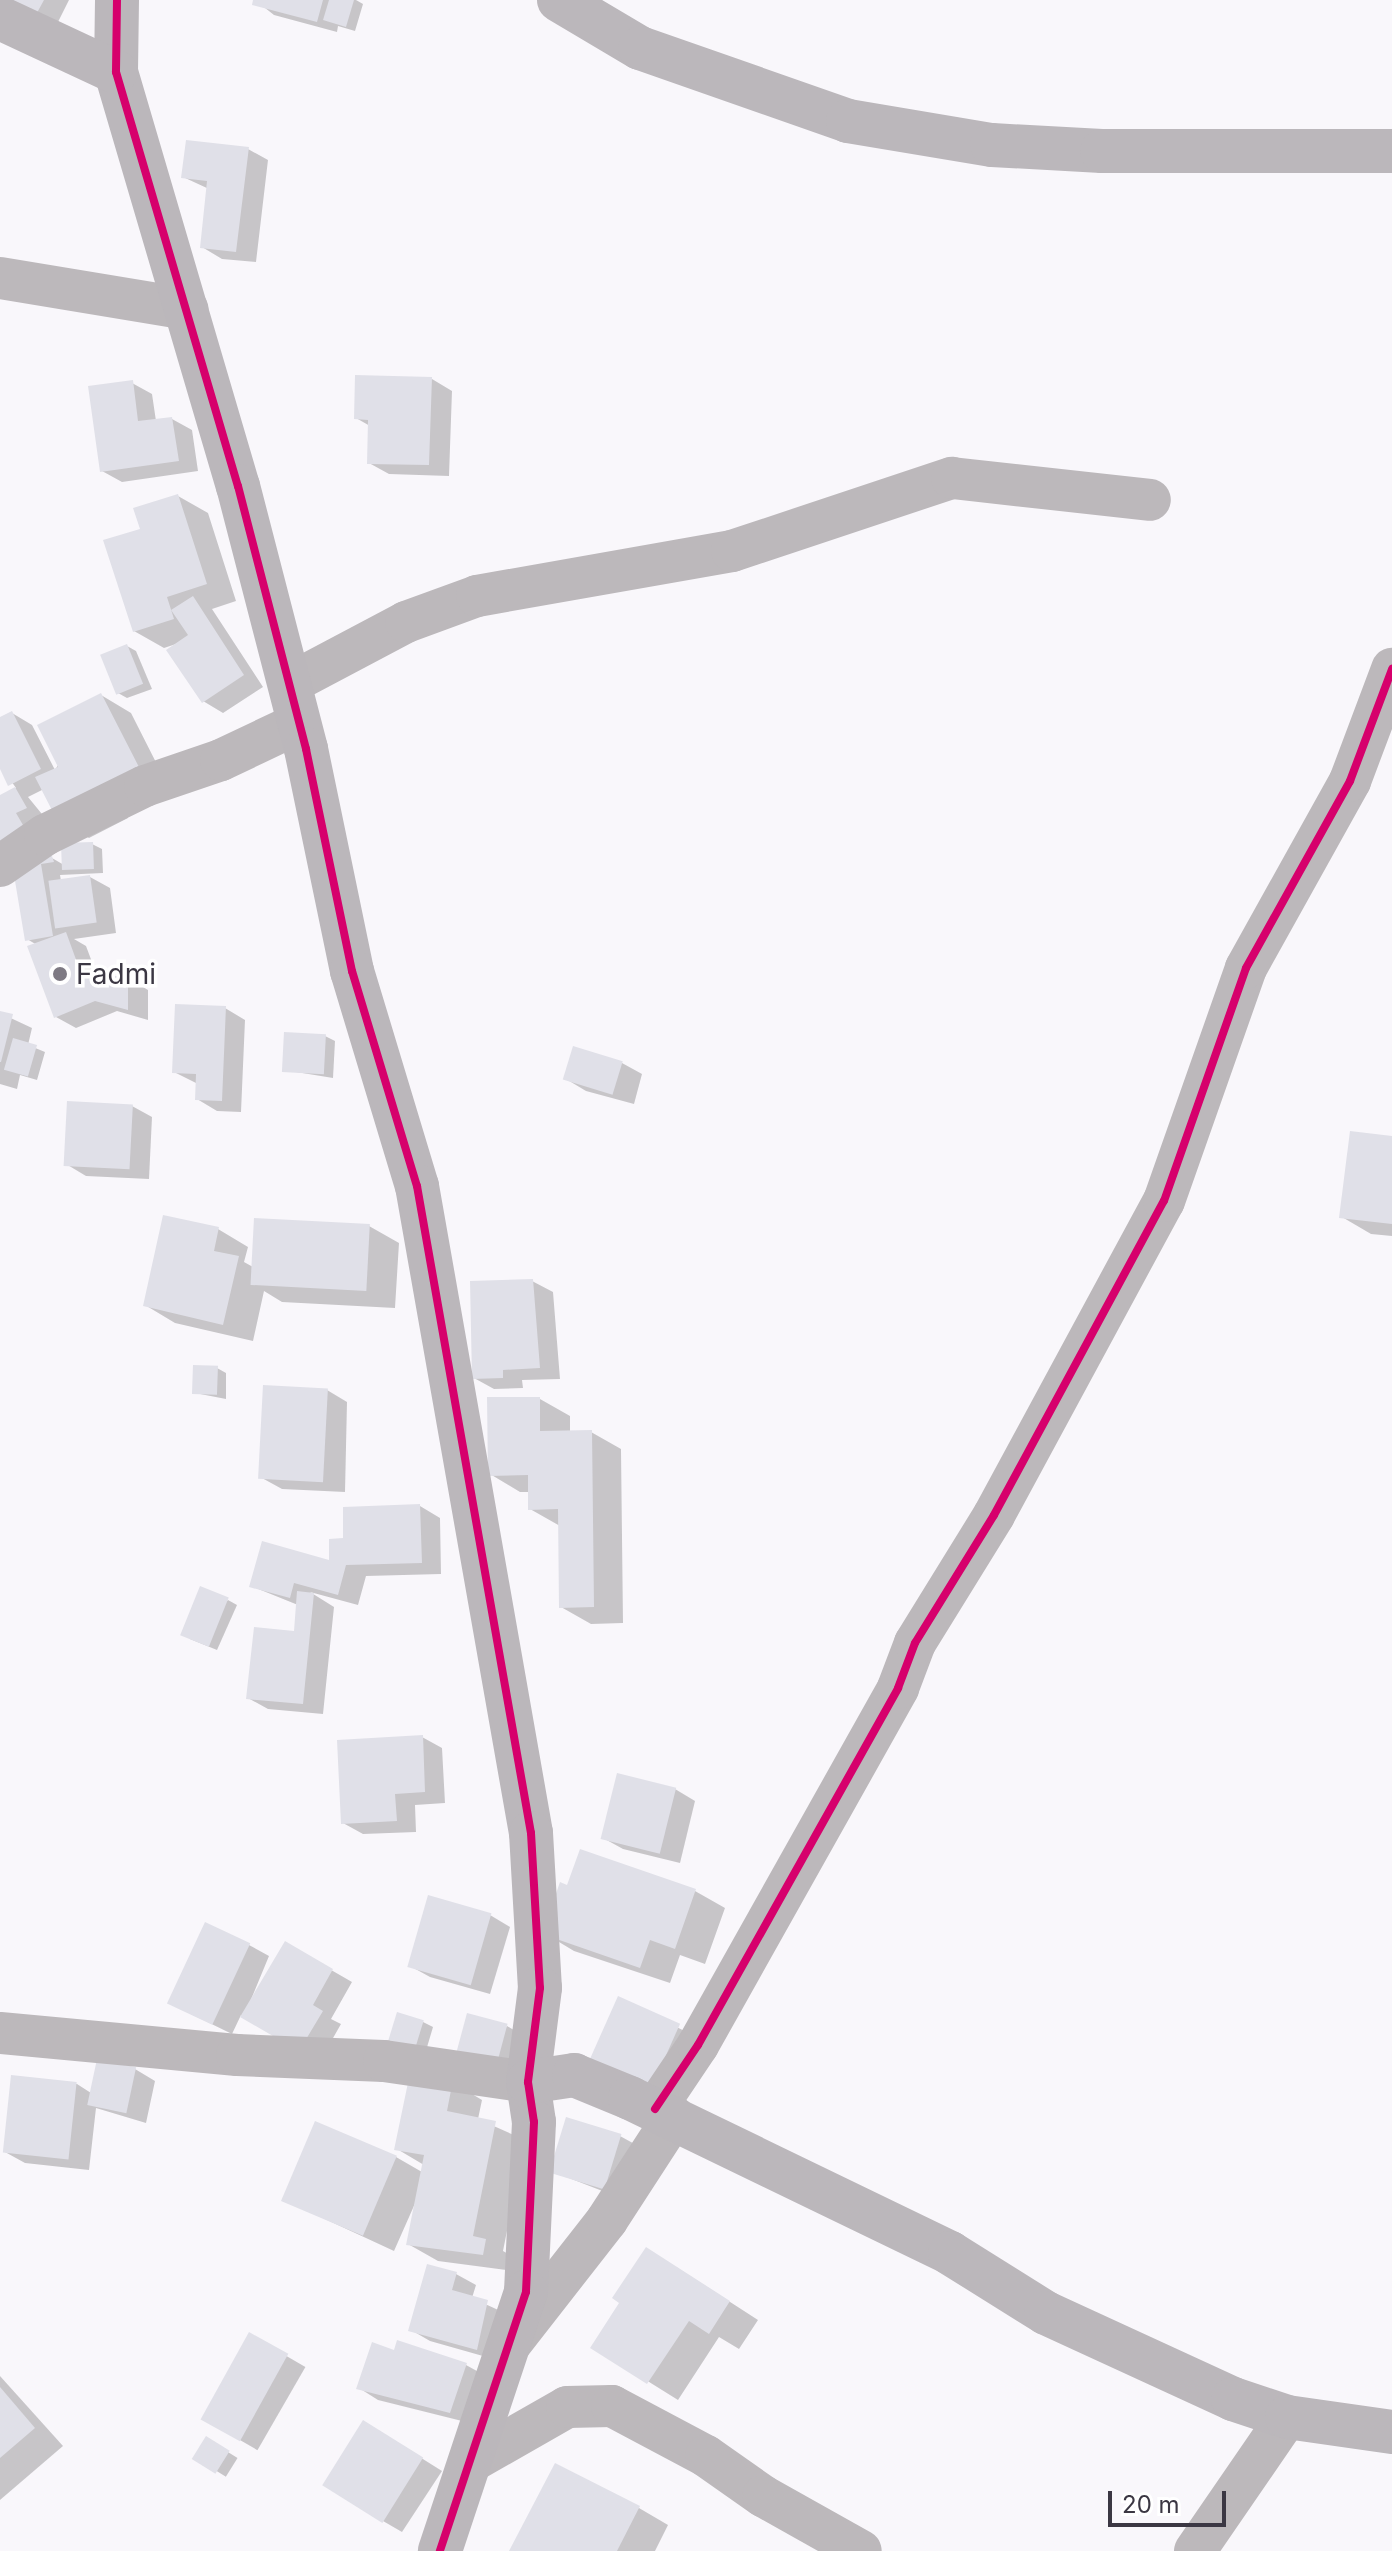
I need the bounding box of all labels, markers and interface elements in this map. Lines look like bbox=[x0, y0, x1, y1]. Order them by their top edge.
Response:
place label: Fadmi bbox=[76, 957, 156, 991]
marker: Fadmi bbox=[51, 965, 69, 983]
scale bar bbox=[1112, 2475, 1230, 2525]
text: 20 m bbox=[1122, 2490, 1180, 2519]

